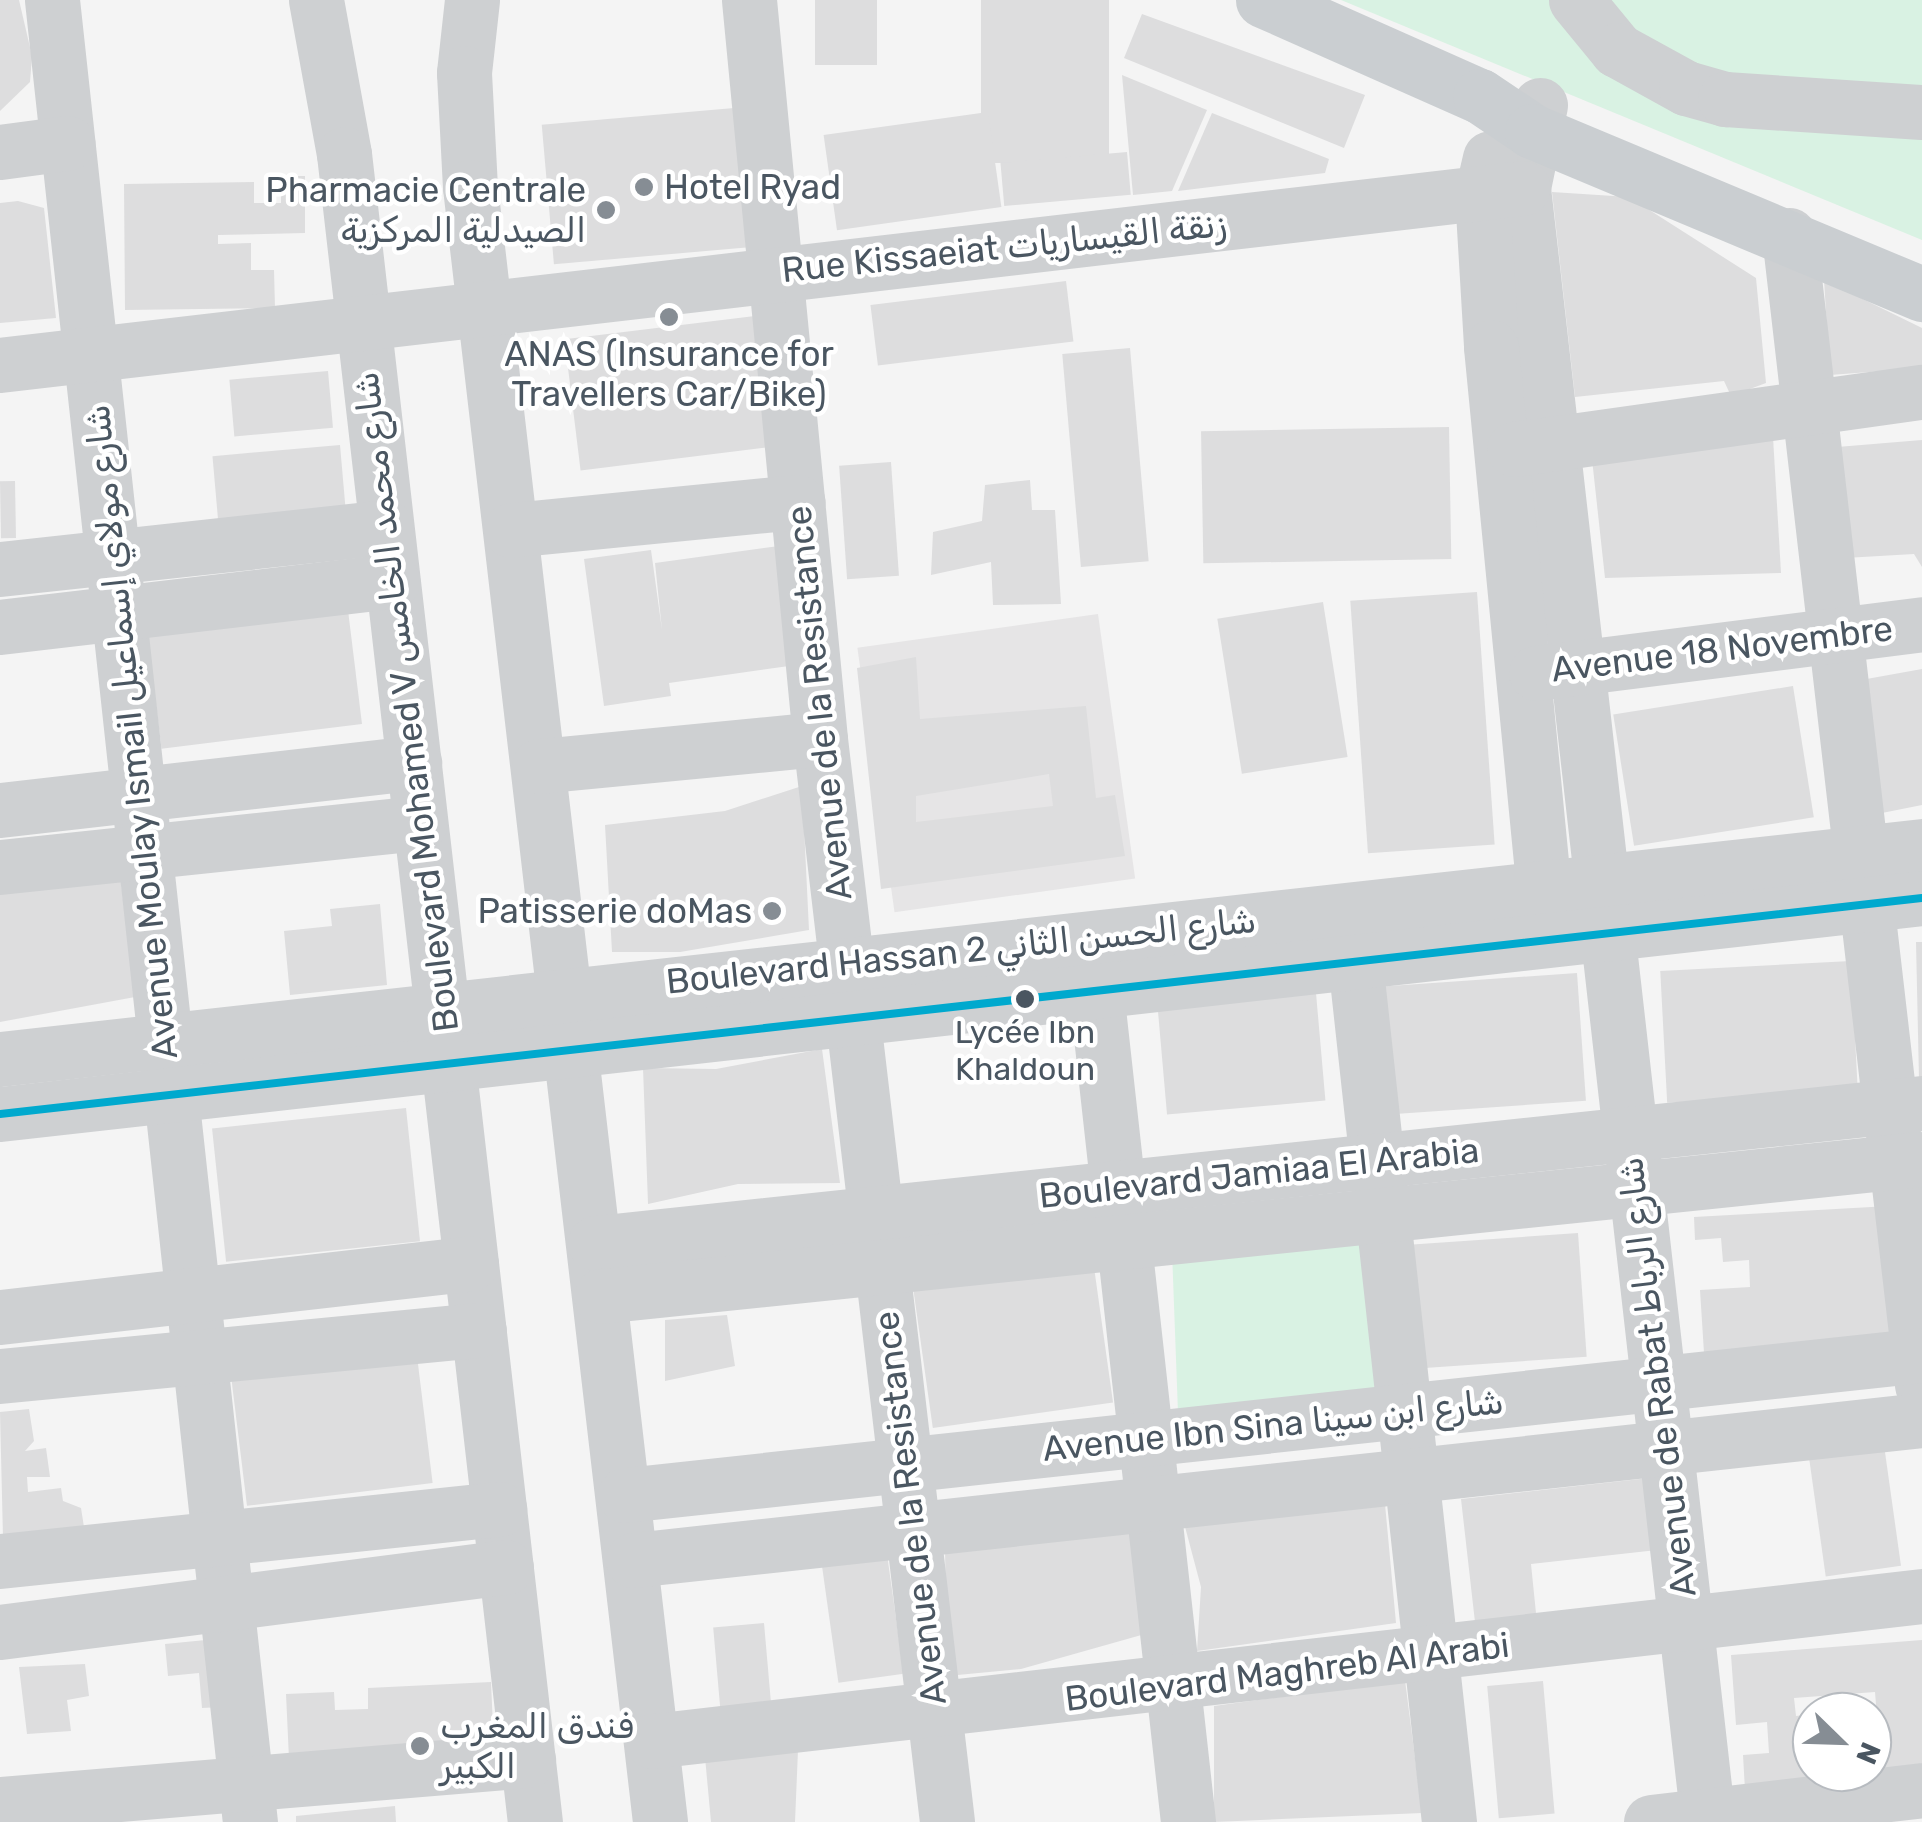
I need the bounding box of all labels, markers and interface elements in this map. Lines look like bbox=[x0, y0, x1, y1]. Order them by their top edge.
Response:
place label: Hotel Ryad bbox=[664, 166, 841, 208]
place label: Pharmacie Centrale الصيدلية المركزية bbox=[265, 169, 586, 251]
marker: Hotel Ryad bbox=[633, 176, 655, 198]
marker: Pharmacie Centrale الصيدلية المركزية bbox=[595, 199, 617, 221]
street label: Rue Kissaeiat زنقة القيساريات bbox=[779, 203, 1229, 291]
marker: ANAS (Insurance for Travellers Car/Bike) bbox=[658, 306, 680, 328]
place label: ANAS (Insurance for Travellers Car/Bike) bbox=[504, 333, 834, 415]
street label: Boulevard Mohamed V شارع محمد الخامس bbox=[345, 369, 467, 1035]
street label: Avenue Moulay Ismail شارع مولاي إسماعيل bbox=[76, 402, 186, 1062]
street label: Avenue de la Resistance bbox=[777, 504, 861, 902]
street label: Avenue 18 Novembre bbox=[1549, 607, 1895, 691]
place label: Patisserie doMas bbox=[477, 890, 752, 932]
street label: Boulevard Hassan 2 شارع الحسن الثاني bbox=[664, 899, 1258, 1003]
marker: Patisserie doMas bbox=[761, 900, 783, 922]
marker: Lycée Ibn Khaldoun bbox=[1015, 989, 1035, 1009]
place label: Lycée Ibn Khaldoun bbox=[955, 1014, 1095, 1089]
street label: Boulevard Jamiaa El Arabia bbox=[1036, 1129, 1482, 1217]
street label: Avenue de Rabat شارع الرباط bbox=[1609, 1155, 1705, 1599]
street label: Avenue de la Resistance bbox=[865, 1309, 955, 1707]
street label: Avenue Ibn Sina شارع ابن سينا bbox=[1040, 1380, 1506, 1470]
street label: Boulevard Maghreb Al Arabi bbox=[1061, 1624, 1513, 1720]
north arrow bbox=[1792, 1692, 1892, 1792]
place label: فندق المغرب الكبير bbox=[440, 1705, 634, 1787]
marker: فندق المغرب الكبير bbox=[409, 1735, 431, 1757]
text: N bbox=[1849, 1737, 1887, 1769]

